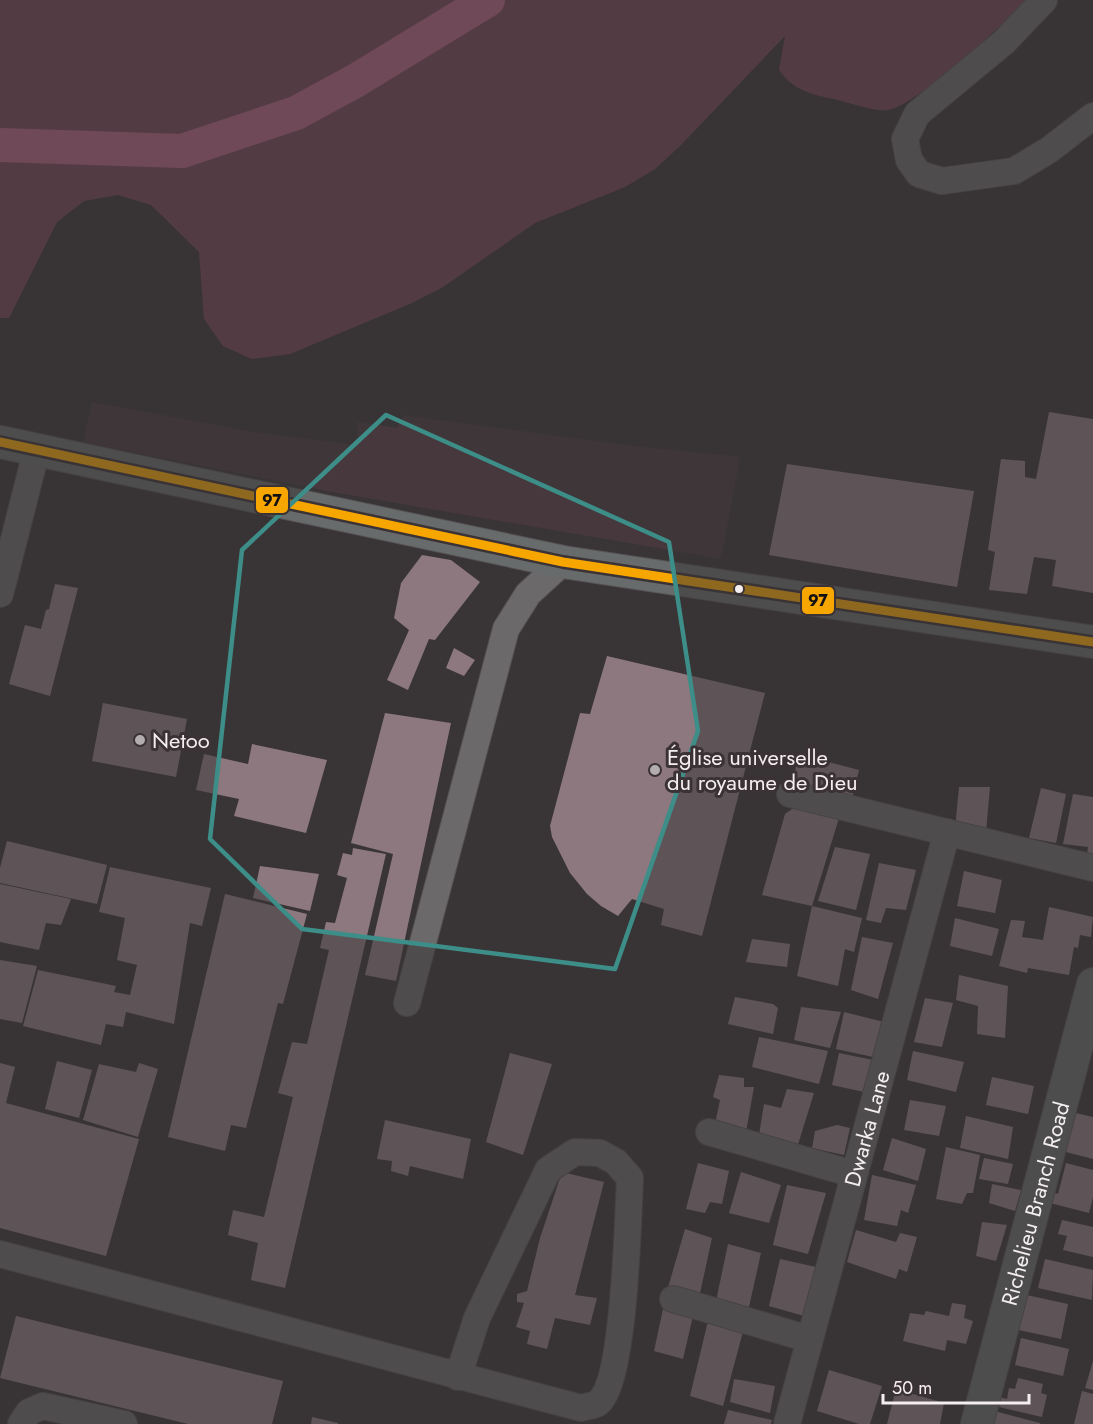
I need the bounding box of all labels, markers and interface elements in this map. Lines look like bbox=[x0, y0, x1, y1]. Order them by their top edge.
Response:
line badge: 97 bbox=[255, 486, 289, 514]
text: 97 bbox=[262, 489, 282, 512]
unlabelled marker bbox=[733, 583, 745, 595]
line badge: 97 bbox=[801, 586, 835, 615]
text: 97 bbox=[808, 589, 828, 612]
place label: Netoo bbox=[152, 724, 210, 756]
marker: Netoo bbox=[133, 733, 147, 747]
place label: Église universelle du royaume de Dieu bbox=[667, 741, 858, 798]
marker: Église universelle du royaume de Dieu bbox=[648, 763, 662, 777]
street label: Dwarka Lane bbox=[836, 1067, 898, 1190]
street label: Richelieu Branch Road bbox=[993, 1098, 1077, 1309]
scale bar bbox=[883, 1367, 1028, 1405]
text: 50 m bbox=[892, 1375, 932, 1401]

